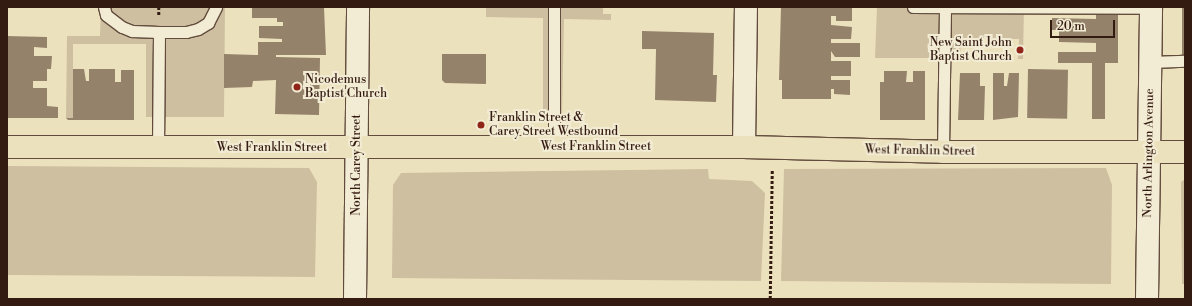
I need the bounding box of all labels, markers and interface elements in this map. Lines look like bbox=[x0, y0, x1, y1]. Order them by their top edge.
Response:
scale bar bbox=[1052, 12, 1117, 38]
text: 20 m bbox=[1057, 19, 1085, 34]
place label: New Saint John Baptist Church bbox=[929, 36, 1012, 64]
marker: New Saint John Baptist Church bbox=[1015, 45, 1025, 55]
place label: Nicodemus Baptist Church bbox=[305, 73, 387, 101]
marker: Nicodemus Baptist Church bbox=[292, 82, 302, 92]
street label: North Arlington Avenue bbox=[1141, 88, 1157, 218]
place label: Franklin Street & Carey Street Westbound bbox=[489, 111, 618, 139]
street label: North Carey Street bbox=[350, 114, 364, 216]
marker: Franklin Street & Carey Street Westbound bbox=[476, 120, 486, 130]
street label: West Franklin Street bbox=[541, 140, 651, 154]
street label: West Franklin Street bbox=[217, 141, 327, 155]
street label: West Franklin Street bbox=[865, 143, 975, 159]

